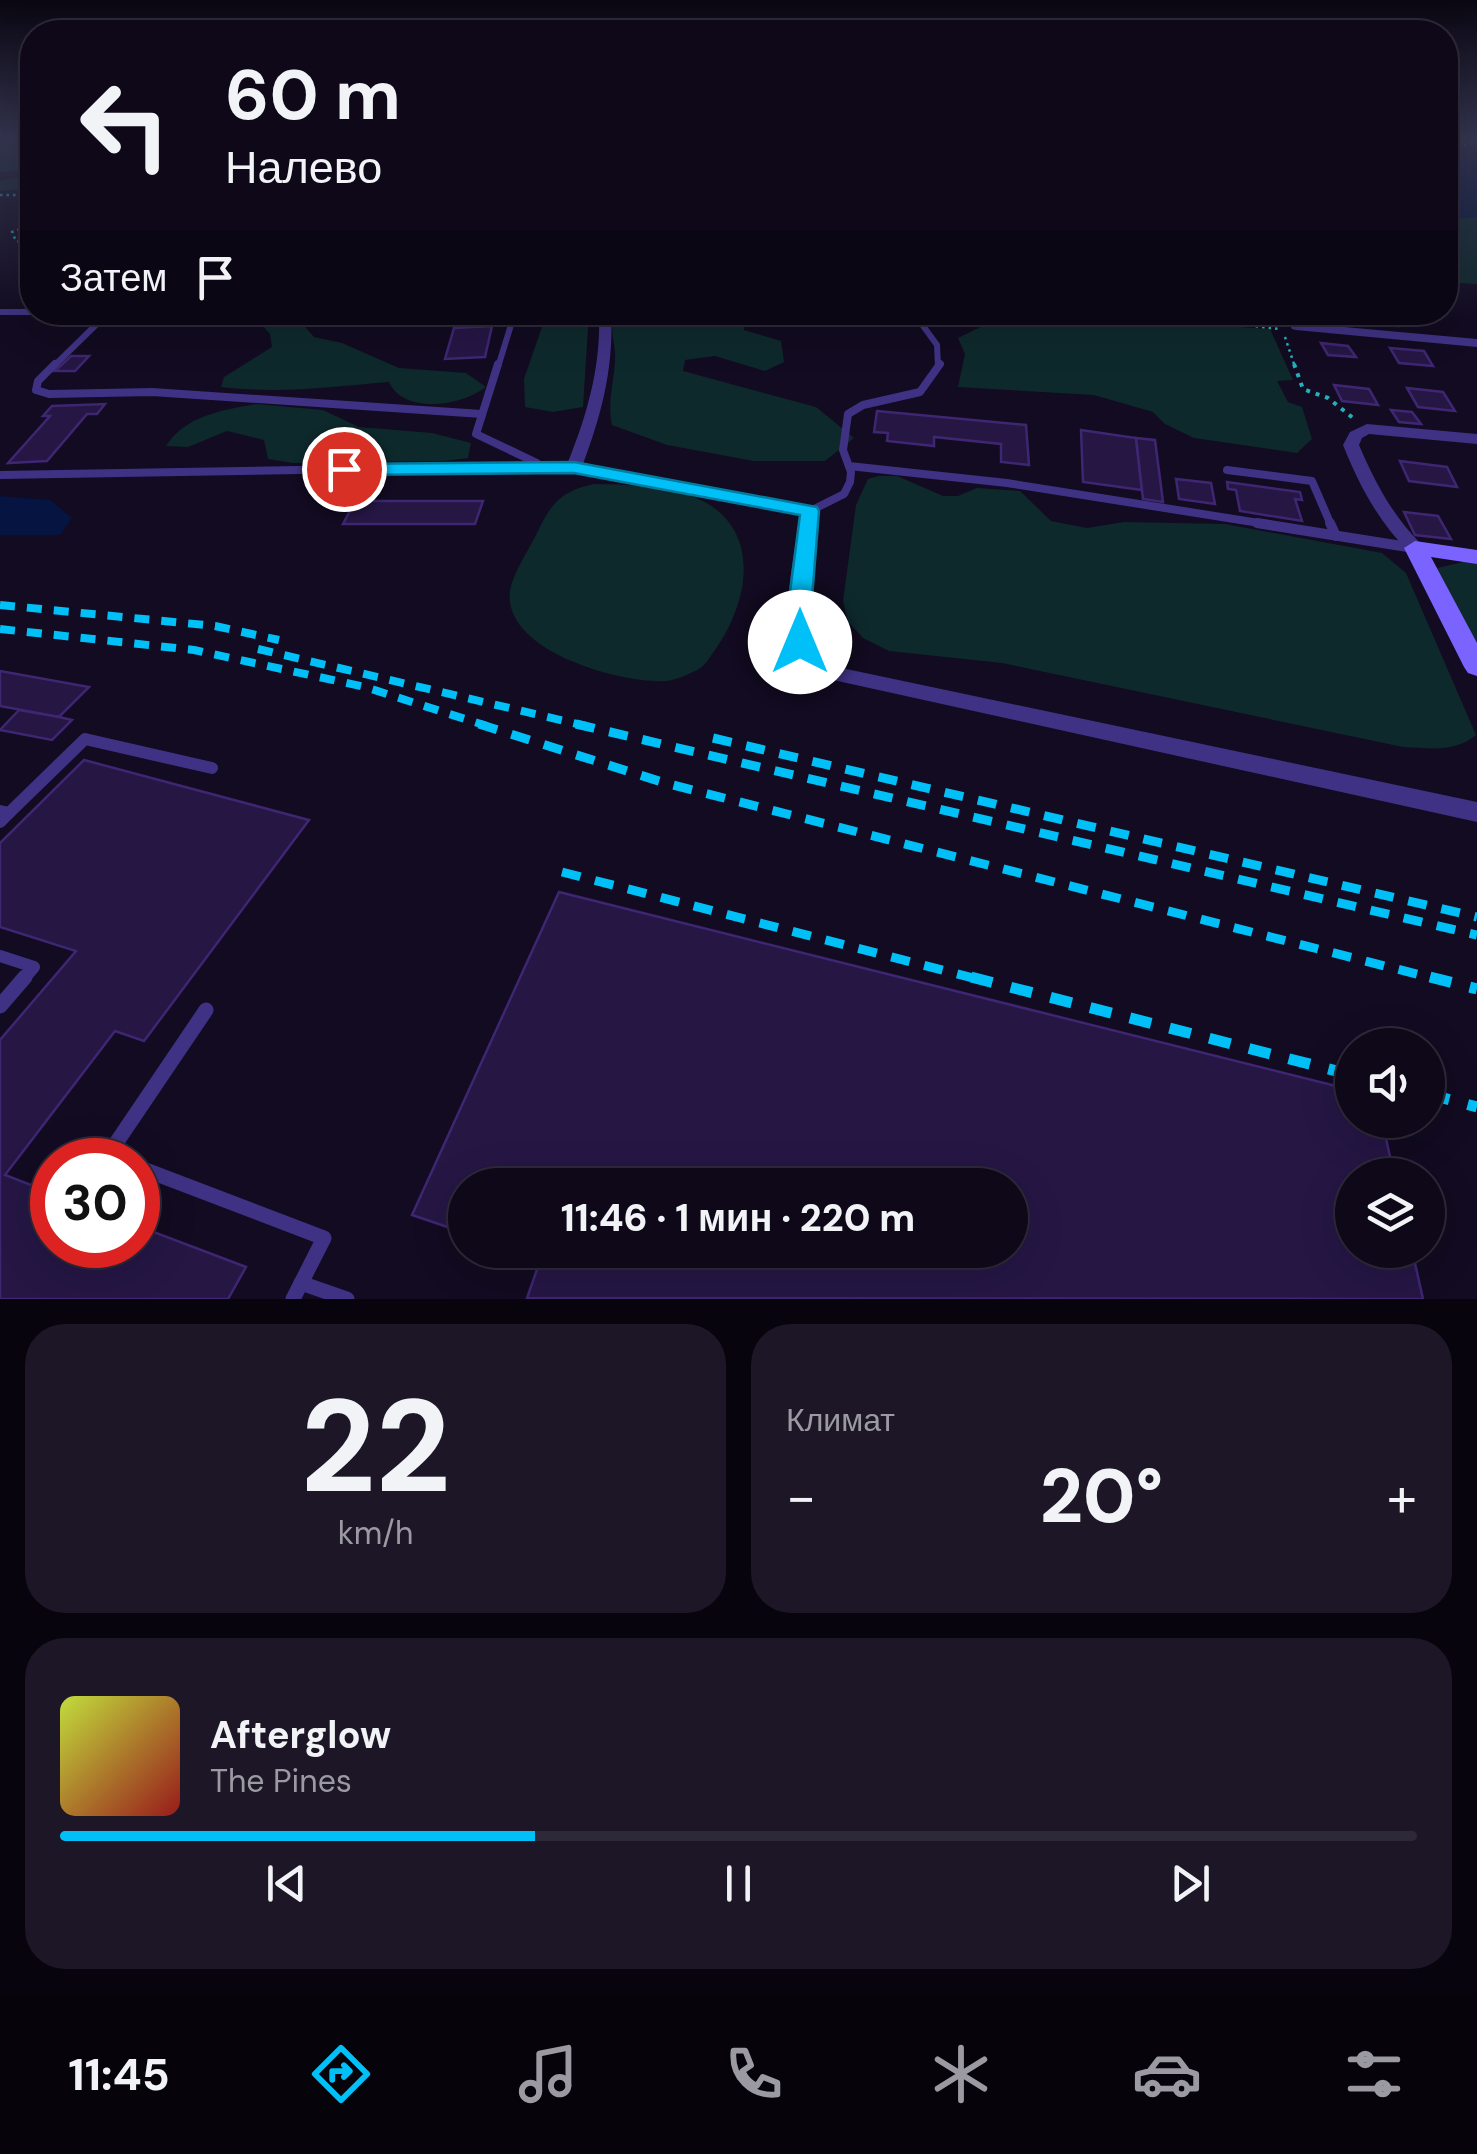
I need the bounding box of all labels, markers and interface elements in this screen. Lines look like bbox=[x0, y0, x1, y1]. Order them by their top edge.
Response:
text: 60 m bbox=[225, 50, 401, 141]
icon: left bbox=[60, 60, 190, 190]
text: Налево bbox=[225, 138, 382, 197]
icon: arrive bbox=[188, 250, 243, 305]
text: Затем bbox=[60, 253, 168, 303]
pin bbox=[302, 427, 387, 512]
icon: arrive bbox=[317, 442, 372, 497]
position arrow bbox=[748, 590, 852, 694]
map controls bbox=[1335, 1028, 1445, 1268]
button: sound bbox=[1335, 1028, 1445, 1138]
speed limit sign: 30 bbox=[30, 1138, 160, 1268]
button: layers bbox=[1335, 1158, 1445, 1268]
text: 11:46 · 1 мин · 220 m bbox=[561, 1193, 915, 1243]
text: 22 bbox=[300, 1362, 451, 1531]
text: Климат bbox=[786, 1399, 895, 1441]
text: 20° bbox=[1040, 1448, 1163, 1545]
text: − bbox=[786, 1461, 816, 1533]
text: + bbox=[1387, 1461, 1417, 1533]
text: km/h bbox=[338, 1512, 413, 1554]
text: Afterglow bbox=[210, 1710, 391, 1760]
text: The Pines bbox=[210, 1760, 352, 1802]
icon: previous bbox=[259, 1856, 314, 1911]
icon: pause bbox=[711, 1856, 766, 1911]
icon: next bbox=[1163, 1856, 1218, 1911]
icon: directions bbox=[306, 2039, 376, 2109]
icon: music bbox=[513, 2039, 583, 2109]
icon: phone bbox=[719, 2039, 789, 2109]
icon: climate bbox=[926, 2039, 996, 2109]
icon: car bbox=[1132, 2039, 1202, 2109]
icon: filters bbox=[1339, 2039, 1409, 2109]
text: 11:45 bbox=[68, 2045, 170, 2104]

